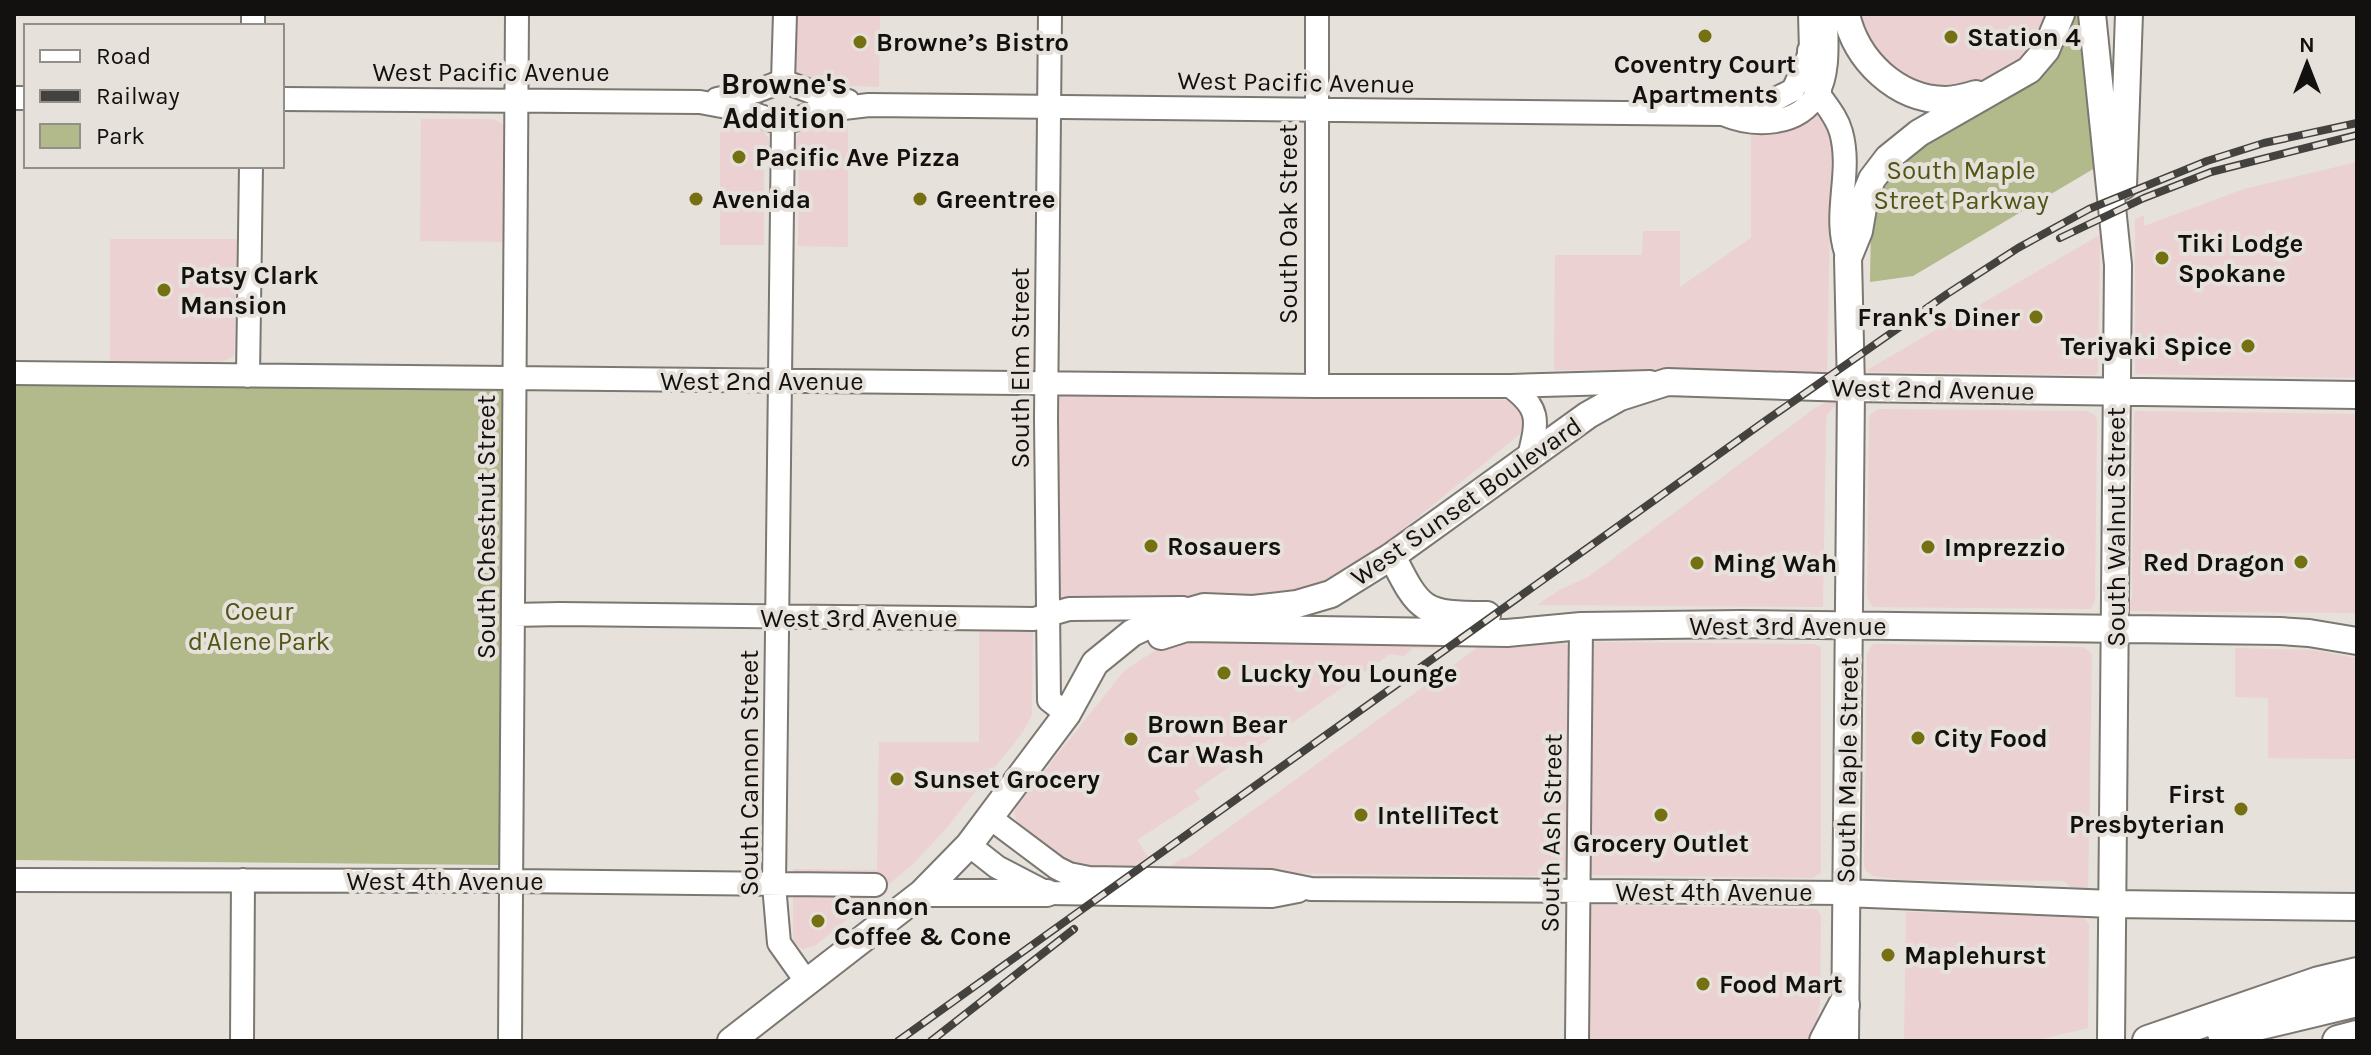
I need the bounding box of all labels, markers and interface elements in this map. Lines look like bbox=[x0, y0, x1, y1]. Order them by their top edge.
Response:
place label: Station 4 bbox=[1967, 22, 2081, 53]
legend bbox=[24, 24, 284, 168]
north arrow bbox=[2267, 24, 2347, 104]
place label: Browne’s Bistro bbox=[876, 27, 1069, 58]
marker: Coventry Court Apartments bbox=[1696, 27, 1714, 45]
marker: Station 4 bbox=[1942, 28, 1960, 46]
text: N bbox=[2299, 32, 2315, 58]
marker: Browne’s Bistro bbox=[851, 33, 869, 51]
text: Road bbox=[96, 42, 151, 70]
place label: Coventry Court Apartments bbox=[1614, 49, 1796, 110]
street label: West Pacific Avenue bbox=[372, 57, 610, 88]
street label: West Pacific Avenue bbox=[1177, 65, 1415, 100]
district label: Browne's Addition bbox=[721, 66, 847, 136]
text: Railway bbox=[96, 82, 180, 110]
text: Park bbox=[96, 122, 145, 150]
street label: South Oak Street bbox=[1273, 123, 1304, 324]
place label: Pacific Ave Pizza bbox=[755, 142, 960, 173]
marker: Pacific Ave Pizza bbox=[730, 148, 748, 166]
park label: South Maple Street Parkway bbox=[1873, 155, 2049, 216]
place label: Avenida bbox=[712, 184, 811, 215]
place label: Greentree bbox=[936, 184, 1056, 215]
marker: Avenida bbox=[687, 190, 705, 208]
marker: Greentree bbox=[911, 190, 929, 208]
place label: Tiki Lodge Spokane bbox=[2178, 228, 2303, 289]
marker: Tiki Lodge Spokane bbox=[2153, 249, 2171, 267]
place label: Patsy Clark Mansion bbox=[180, 260, 319, 321]
street label: South Elm Street bbox=[1005, 267, 1036, 469]
marker: Patsy Clark Mansion bbox=[155, 281, 173, 299]
place label: Frank's Diner bbox=[1857, 302, 2021, 333]
marker: Frank's Diner bbox=[2027, 308, 2045, 326]
place label: Teriyaki Spice bbox=[2061, 331, 2232, 362]
marker: Teriyaki Spice bbox=[2239, 337, 2257, 355]
street label: West 2nd Avenue bbox=[660, 366, 864, 397]
street label: West 2nd Avenue bbox=[1831, 372, 2035, 407]
street label: South Chestnut Street bbox=[471, 395, 502, 659]
street label: South Walnut Street bbox=[2101, 407, 2132, 647]
street label: West Sunset Boulevard bbox=[1345, 410, 1588, 593]
place label: Rosauers bbox=[1167, 531, 1281, 562]
place label: Imprezzio bbox=[1944, 532, 2065, 563]
marker: Rosauers bbox=[1142, 537, 1160, 555]
marker: Imprezzio bbox=[1919, 538, 1937, 556]
place label: Red Dragon bbox=[2143, 547, 2285, 578]
place label: Ming Wah bbox=[1713, 548, 1837, 579]
marker: Red Dragon bbox=[2292, 553, 2310, 571]
marker: Ming Wah bbox=[1688, 554, 1706, 572]
park label: Coeur d'Alene Park bbox=[188, 596, 330, 657]
street label: West 3rd Avenue bbox=[760, 603, 958, 634]
street label: West 3rd Avenue bbox=[1689, 611, 1887, 642]
street label: South Cannon Street bbox=[734, 650, 765, 896]
street label: South Maple Street bbox=[1830, 656, 1865, 884]
place label: Lucky You Lounge bbox=[1240, 658, 1457, 689]
marker: Lucky You Lounge bbox=[1215, 664, 1233, 682]
place label: Brown Bear Car Wash bbox=[1147, 709, 1288, 770]
place label: City Food bbox=[1934, 723, 2048, 754]
marker: City Food bbox=[1909, 729, 1927, 747]
marker: Brown Bear Car Wash bbox=[1122, 730, 1140, 748]
street label: South Ash Street bbox=[1534, 733, 1569, 933]
place label: Sunset Grocery bbox=[913, 764, 1100, 795]
marker: Sunset Grocery bbox=[888, 770, 906, 788]
place label: First Presbyterian bbox=[2069, 779, 2225, 840]
place label: IntelliTect bbox=[1377, 800, 1499, 831]
marker: First Presbyterian bbox=[2232, 800, 2250, 818]
marker: IntelliTect bbox=[1352, 806, 1370, 824]
marker: Grocery Outlet bbox=[1652, 806, 1670, 824]
place label: Grocery Outlet bbox=[1573, 828, 1749, 859]
street label: West 4th Avenue bbox=[346, 866, 544, 897]
street label: West 4th Avenue bbox=[1615, 877, 1813, 908]
place label: Cannon Coffee & Cone bbox=[834, 891, 1011, 952]
marker: Cannon Coffee & Cone bbox=[809, 912, 827, 930]
place label: Maplehurst bbox=[1904, 940, 2046, 971]
marker: Maplehurst bbox=[1879, 946, 1897, 964]
place label: Food Mart bbox=[1719, 969, 1843, 1000]
marker: Food Mart bbox=[1694, 975, 1712, 993]

